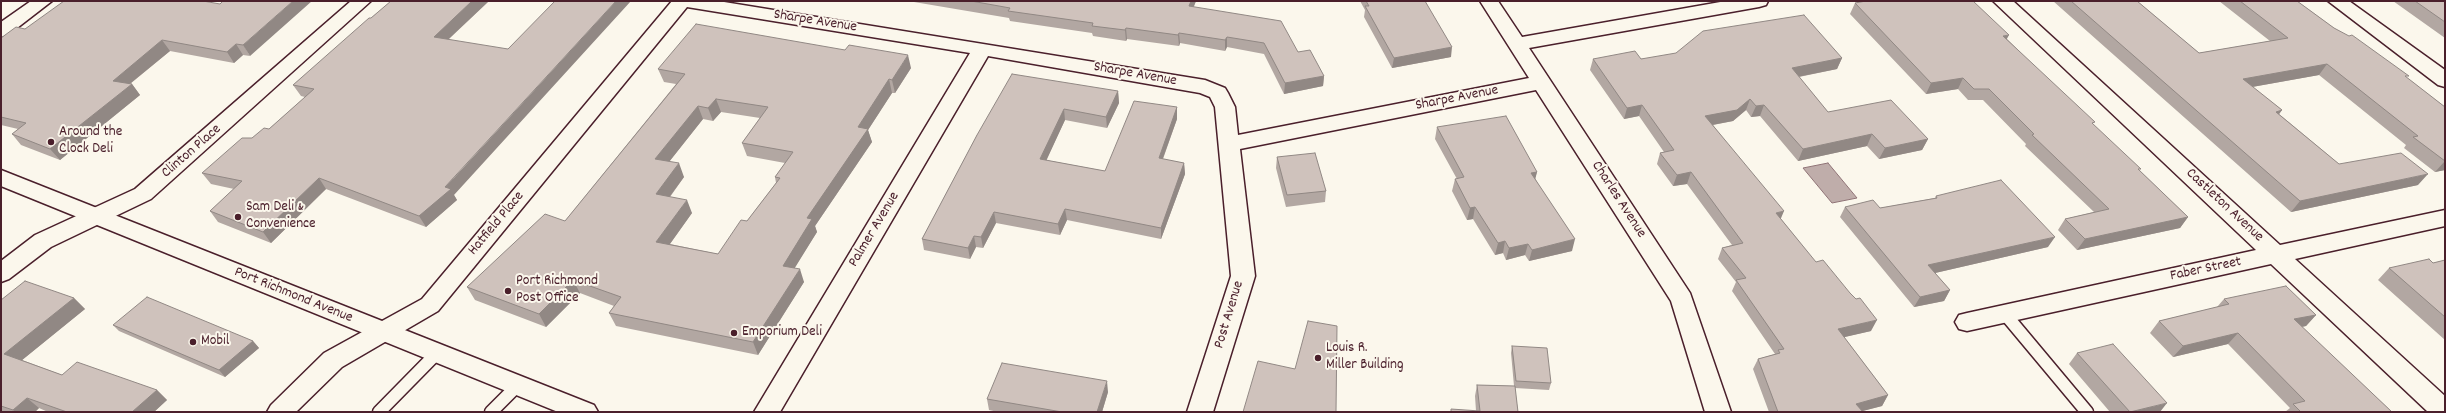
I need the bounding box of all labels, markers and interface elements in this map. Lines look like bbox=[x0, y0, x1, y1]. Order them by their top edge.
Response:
street label: Sharpe Avenue bbox=[772, 7, 858, 37]
street label: Sharpe Avenue bbox=[1092, 59, 1178, 91]
street label: Sharpe Avenue bbox=[1414, 82, 1500, 116]
street label: Clinton Place bbox=[158, 121, 226, 183]
place label: Around the Clock Deli bbox=[59, 124, 122, 159]
marker: Around the Clock Deli bbox=[46, 137, 56, 147]
street label: Charles Avenue bbox=[1587, 158, 1649, 242]
street label: Castleton Avenue bbox=[2181, 165, 2267, 247]
street label: Hatfield Place bbox=[465, 188, 529, 260]
street label: Palmer Avenue bbox=[846, 189, 904, 271]
place label: Sam Deli & Convenience bbox=[246, 199, 316, 234]
marker: Sam Deli & Convenience bbox=[233, 212, 243, 222]
street label: Faber Street bbox=[2169, 254, 2243, 286]
street label: Port Richmond Avenue bbox=[231, 264, 355, 328]
place label: Port Richmond Post Office bbox=[516, 273, 598, 308]
street label: Post Avenue bbox=[1211, 279, 1249, 351]
marker: Port Richmond Post Office bbox=[503, 286, 513, 296]
place label: Emporium Deli bbox=[742, 324, 822, 342]
marker: Emporium Deli bbox=[729, 328, 739, 338]
place label: Mobil bbox=[201, 333, 229, 351]
marker: Mobil bbox=[188, 337, 198, 347]
place label: Louis R. Miller Building bbox=[1326, 340, 1403, 375]
marker: Louis R. Miller Building bbox=[1313, 353, 1323, 363]

